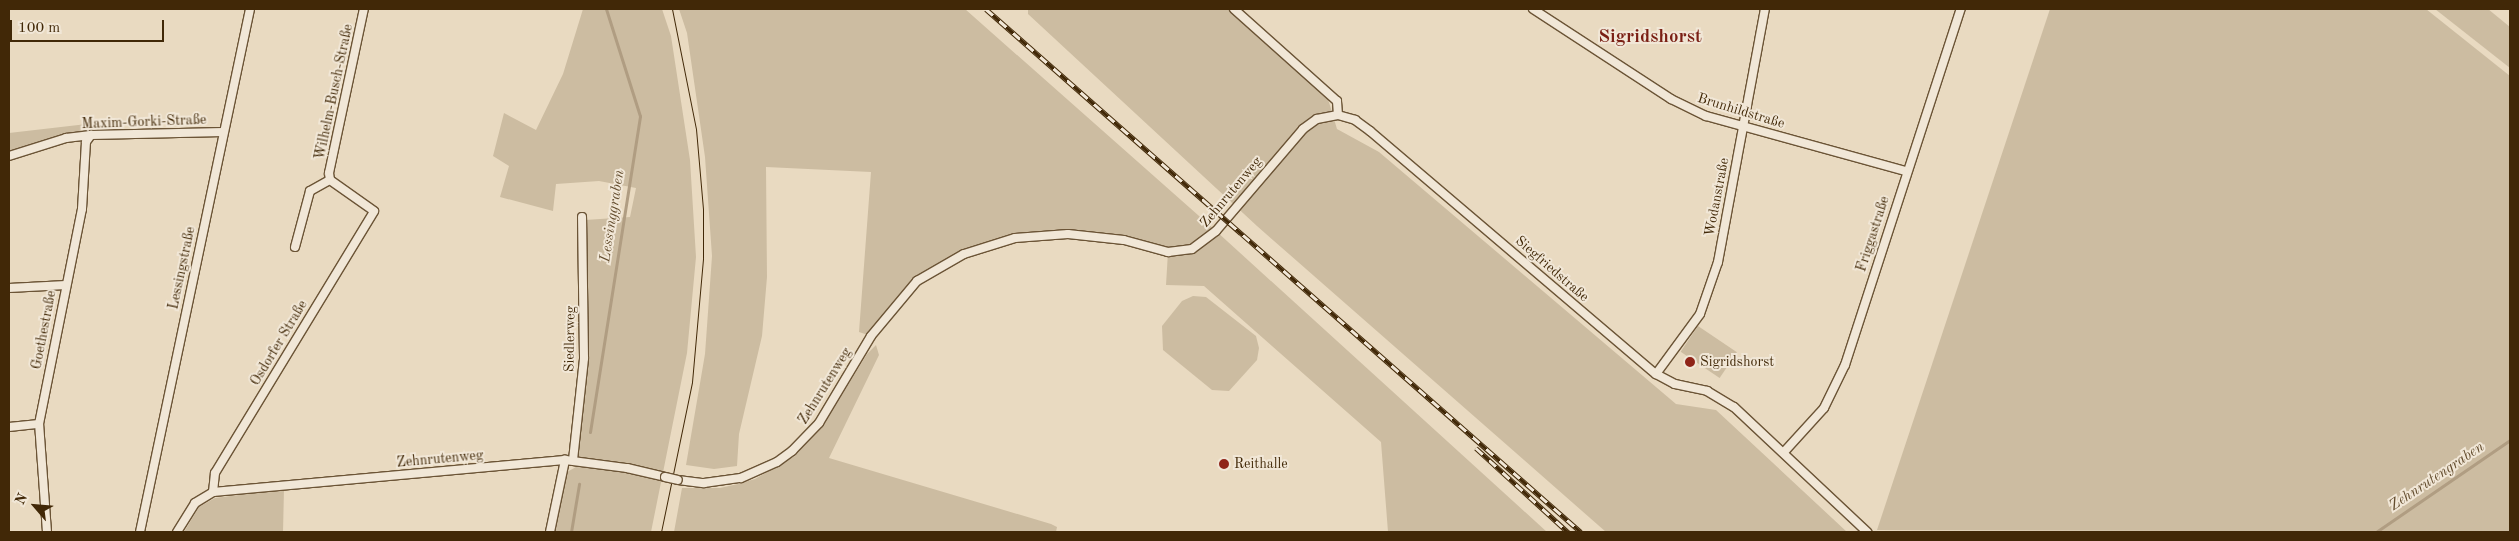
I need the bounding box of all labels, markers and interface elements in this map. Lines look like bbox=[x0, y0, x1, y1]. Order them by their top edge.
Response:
scale bar bbox=[12, 10, 166, 42]
text: 100 m bbox=[18, 21, 60, 36]
street label: Wilhelm-Busch-Straße bbox=[311, 23, 357, 161]
district label: Sigridshorst bbox=[1598, 27, 1702, 49]
street label: Brunhildstraße bbox=[1695, 90, 1787, 132]
street label: Maxim-Gorki-Straße bbox=[81, 111, 207, 133]
street label: Zehnrutenweg bbox=[1197, 153, 1265, 231]
street label: Wodanstraße bbox=[1701, 156, 1733, 238]
water label: Lessinggraben bbox=[597, 168, 629, 264]
street label: Friggastraße bbox=[1853, 194, 1893, 274]
street label: Lessingstraße bbox=[165, 225, 199, 311]
street label: Siegfriedstraße bbox=[1512, 233, 1592, 305]
street label: Goethestraße bbox=[28, 289, 60, 371]
street label: Osdorfer Straße bbox=[247, 297, 311, 389]
street label: Siedlerweg bbox=[561, 306, 579, 372]
street label: Zehnrutenweg bbox=[795, 345, 855, 427]
place label: Sigridshorst bbox=[1700, 354, 1774, 370]
marker: Sigridshorst bbox=[1684, 356, 1696, 368]
water label: Zehnrutengraben bbox=[2386, 439, 2488, 515]
street label: Zehnrutenweg bbox=[396, 447, 484, 471]
place label: Reithalle bbox=[1234, 456, 1288, 472]
marker: Reithalle bbox=[1218, 458, 1230, 470]
north arrow bbox=[10, 481, 60, 531]
text: N bbox=[13, 491, 30, 507]

